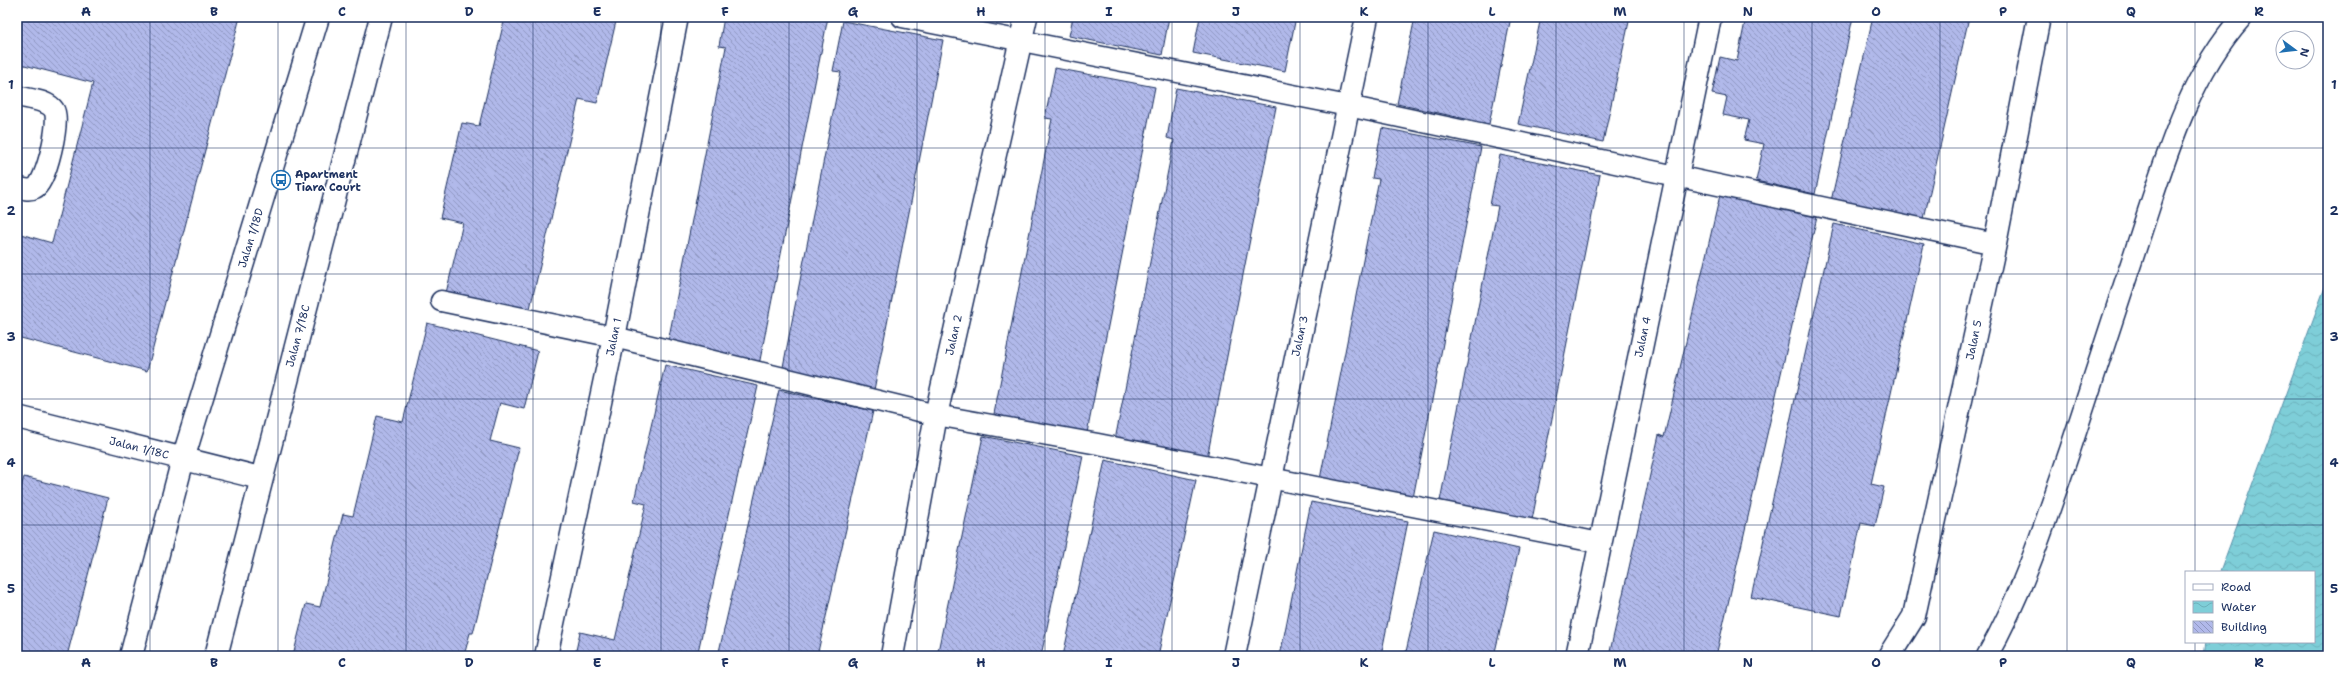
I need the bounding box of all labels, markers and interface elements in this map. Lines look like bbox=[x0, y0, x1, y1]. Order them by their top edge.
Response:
text: A bbox=[81, 3, 91, 20]
text: B bbox=[210, 3, 218, 20]
text: C bbox=[338, 3, 346, 20]
text: D bbox=[464, 3, 474, 20]
text: E bbox=[593, 3, 602, 20]
text: F bbox=[721, 3, 729, 20]
text: G bbox=[848, 3, 859, 20]
text: H bbox=[976, 3, 986, 20]
text: I bbox=[1105, 3, 1113, 20]
text: J bbox=[1232, 3, 1240, 20]
text: K bbox=[1360, 3, 1369, 20]
text: L bbox=[1488, 3, 1496, 20]
text: M bbox=[1613, 3, 1627, 20]
text: N bbox=[1743, 3, 1753, 20]
text: O bbox=[1871, 3, 1881, 20]
text: P bbox=[1999, 3, 2007, 20]
text: Q bbox=[2126, 3, 2136, 20]
text: R bbox=[2254, 3, 2264, 20]
north arrow bbox=[2275, 30, 2315, 70]
text: N bbox=[2296, 46, 2313, 59]
text: 1 bbox=[8, 76, 14, 93]
text: 1 bbox=[2331, 76, 2337, 93]
place label: Apartment Tiara Court bbox=[295, 167, 361, 195]
bus stop icon: Apartment Tiara Court bbox=[270, 169, 292, 191]
text: 2 bbox=[6, 202, 16, 219]
text: 2 bbox=[2329, 202, 2339, 219]
street label: Jalan 1/18D bbox=[235, 206, 267, 270]
street label: Jalan 7/18C bbox=[282, 303, 314, 369]
street label: Jalan 2 bbox=[942, 313, 966, 357]
street label: Jalan 3 bbox=[1288, 314, 1312, 358]
street label: Jalan 4 bbox=[1631, 315, 1655, 359]
street label: Jalan 1 bbox=[603, 317, 625, 357]
street label: Jalan 5 bbox=[1962, 318, 1986, 361]
text: 3 bbox=[6, 328, 16, 345]
text: 3 bbox=[2329, 328, 2339, 345]
street label: Jalan 1/18C bbox=[108, 433, 171, 463]
text: 4 bbox=[6, 454, 16, 471]
text: 4 bbox=[2329, 454, 2339, 471]
legend bbox=[2185, 571, 2315, 643]
text: Road bbox=[2221, 579, 2252, 595]
text: 5 bbox=[7, 580, 15, 597]
text: 5 bbox=[2330, 580, 2338, 597]
text: Water bbox=[2221, 599, 2257, 615]
text: Building bbox=[2221, 619, 2267, 635]
text: A bbox=[81, 654, 91, 671]
text: B bbox=[210, 654, 218, 671]
text: C bbox=[338, 654, 346, 671]
text: D bbox=[464, 654, 474, 671]
text: E bbox=[593, 654, 602, 671]
text: F bbox=[721, 654, 729, 671]
text: G bbox=[848, 654, 859, 671]
text: H bbox=[976, 654, 986, 671]
text: I bbox=[1105, 654, 1113, 671]
text: J bbox=[1232, 654, 1240, 671]
text: K bbox=[1360, 654, 1369, 671]
text: L bbox=[1488, 654, 1496, 671]
text: M bbox=[1613, 654, 1627, 671]
text: N bbox=[1743, 654, 1753, 671]
text: O bbox=[1871, 654, 1881, 671]
text: P bbox=[1999, 654, 2007, 671]
text: Q bbox=[2126, 654, 2136, 671]
text: R bbox=[2254, 654, 2264, 671]

